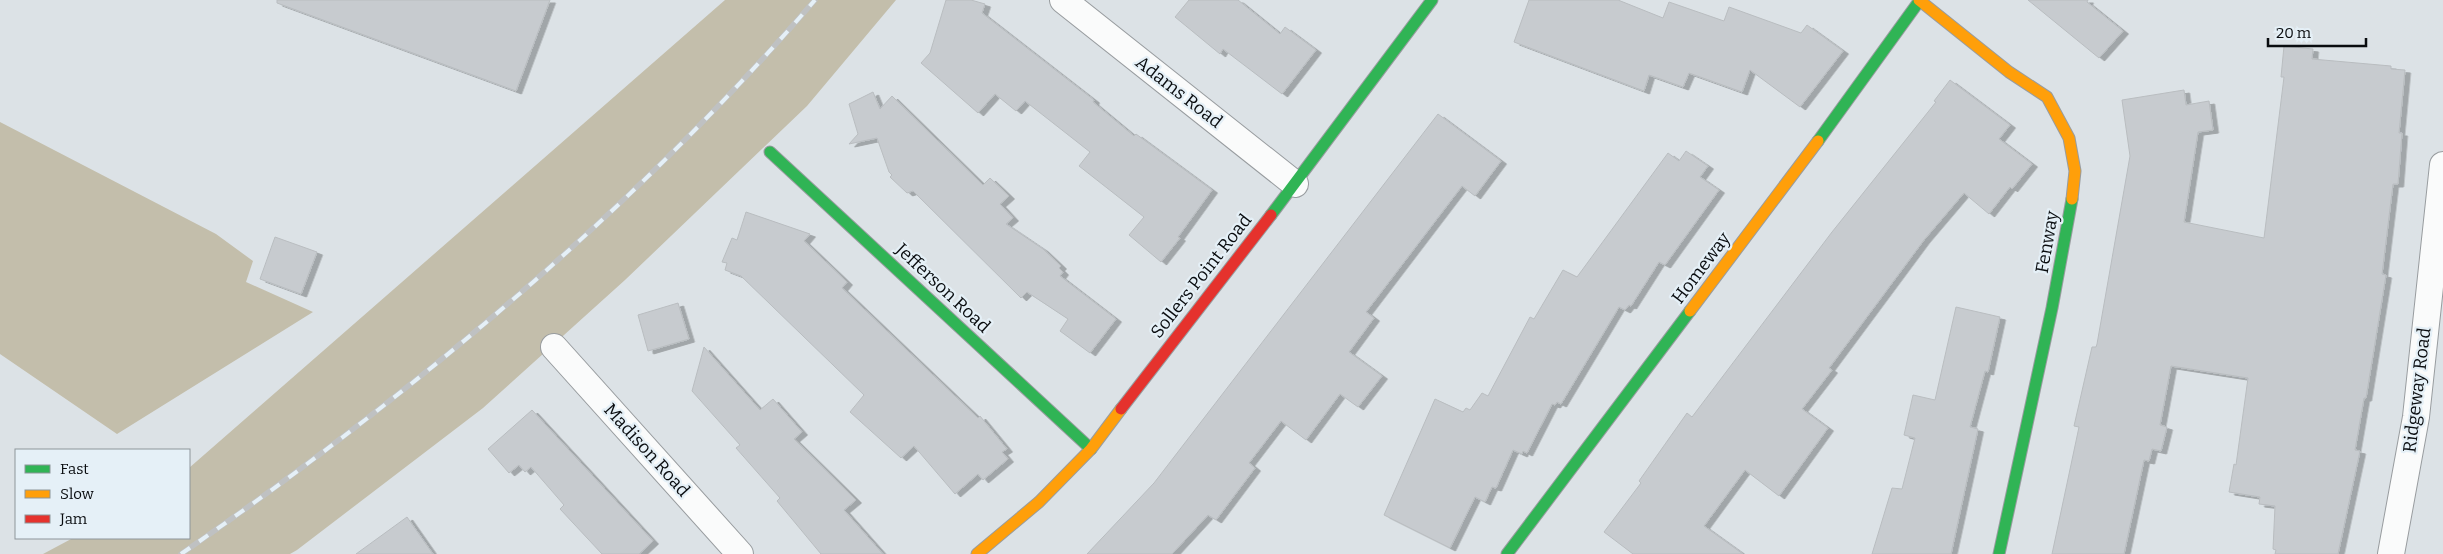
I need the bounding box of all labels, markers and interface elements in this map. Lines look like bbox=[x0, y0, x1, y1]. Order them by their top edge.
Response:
scale bar bbox=[2268, 15, 2366, 47]
text: 20 m bbox=[2276, 24, 2312, 42]
street label: Adams Road bbox=[1131, 51, 1227, 133]
street label: Sollers Point Road bbox=[1146, 209, 1256, 342]
street label: Fenway bbox=[2031, 209, 2063, 275]
street label: Homeway bbox=[1667, 227, 1735, 308]
street label: Jefferson Road bbox=[890, 238, 995, 338]
street label: Ridgeway Road bbox=[2398, 326, 2436, 454]
street label: Madison Road bbox=[599, 399, 695, 501]
legend bbox=[15, 449, 190, 539]
text: Fast bbox=[60, 460, 89, 478]
text: Slow bbox=[60, 485, 95, 503]
text: Jam bbox=[59, 510, 88, 528]

